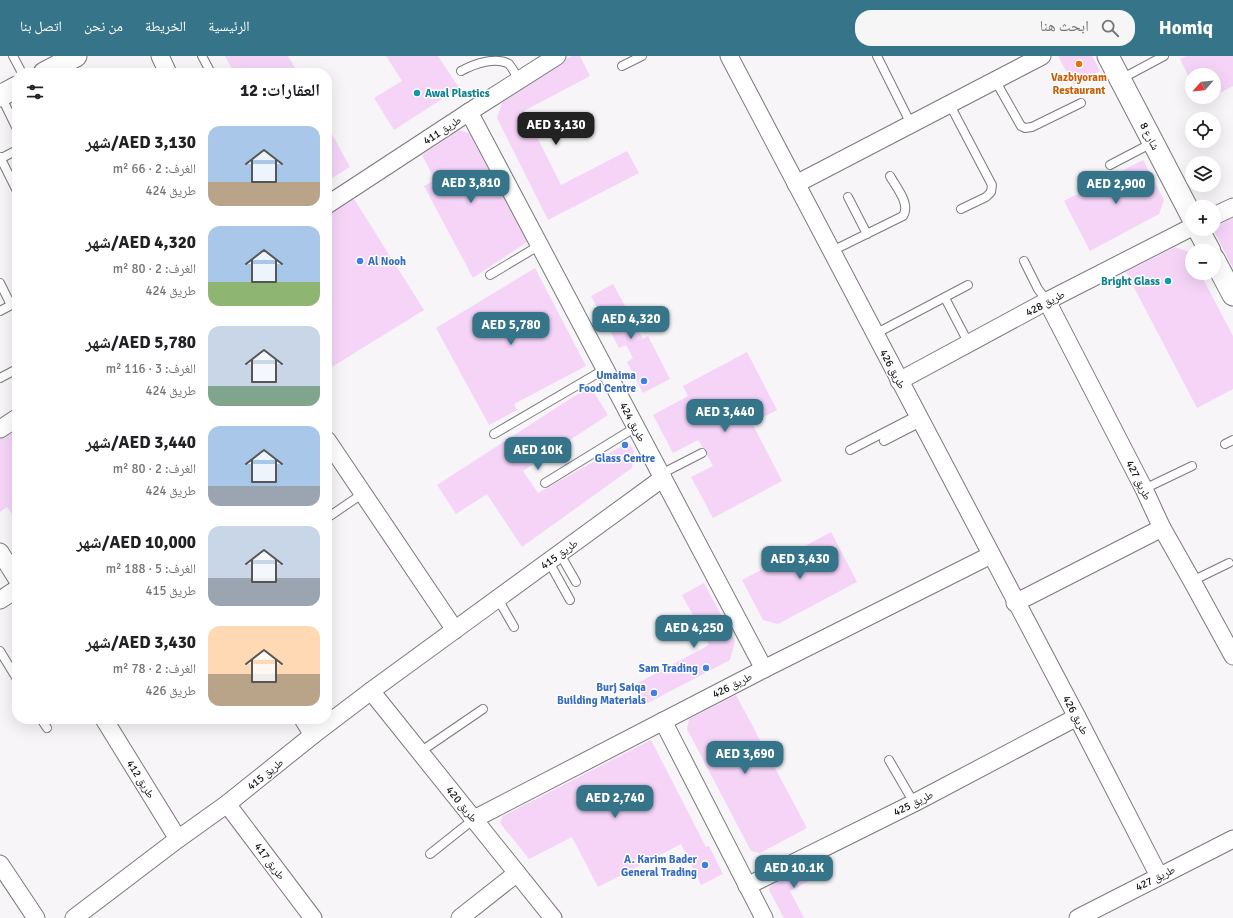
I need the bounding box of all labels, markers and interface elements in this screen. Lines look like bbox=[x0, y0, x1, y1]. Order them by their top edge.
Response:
search box bbox=[855, 10, 1135, 46]
text: Homiq bbox=[1159, 16, 1213, 40]
text: ابحث هنا bbox=[1040, 17, 1089, 35]
icon: search bbox=[1099, 17, 1121, 39]
text: اتصل بنا bbox=[20, 18, 62, 35]
text: من نحن bbox=[84, 18, 123, 35]
text: الخريطة bbox=[145, 18, 186, 35]
text: الرئيسية bbox=[208, 18, 250, 35]
marker: Vazbiyoram Restaurant bbox=[1074, 59, 1084, 69]
north arrow bbox=[1185, 68, 1221, 104]
map controls bbox=[1185, 68, 1221, 280]
place label: Vazbiyoram Restaurant bbox=[1051, 71, 1107, 97]
text: العقارات: 12 bbox=[240, 80, 320, 101]
icon: filters bbox=[24, 81, 46, 103]
place label: Awal Plastics bbox=[425, 87, 490, 100]
marker: Awal Plastics bbox=[412, 88, 422, 98]
pin: AED 3,130 bbox=[510, 112, 602, 146]
button: locate bbox=[1185, 112, 1221, 148]
street label: طريق 411 bbox=[421, 113, 464, 148]
text: AED 3,130 bbox=[526, 117, 586, 133]
street label: شارع 8 bbox=[1137, 120, 1162, 152]
text: AED 3,130/شهر bbox=[86, 132, 196, 153]
icon: home bbox=[240, 142, 288, 190]
button: layers bbox=[1185, 156, 1221, 192]
text: الغرف: 2 · 66 m² bbox=[113, 161, 196, 177]
pin: AED 3,810 bbox=[425, 170, 517, 204]
pin: AED 2,900 bbox=[1070, 171, 1162, 205]
text: AED 3,810 bbox=[441, 175, 501, 191]
text: AED 2,900 bbox=[1086, 176, 1146, 192]
text: طريق 424 bbox=[145, 183, 196, 199]
button: + bbox=[1185, 200, 1221, 236]
text: AED 4,320/شهر bbox=[86, 232, 196, 253]
icon: home bbox=[240, 242, 288, 290]
button: − bbox=[1185, 244, 1221, 280]
place label: Al Nooh bbox=[368, 255, 406, 268]
marker: Al Nooh bbox=[355, 256, 365, 266]
text: الغرف: 2 · 80 m² bbox=[113, 261, 196, 277]
place label: Bright Glass bbox=[1101, 275, 1160, 288]
marker: Bright Glass bbox=[1163, 276, 1173, 286]
text: طريق 424 bbox=[145, 283, 196, 299]
street label: طريق 428 bbox=[1023, 288, 1067, 319]
pin: AED 4,320 bbox=[585, 306, 677, 340]
text: AED 4,320 bbox=[601, 311, 661, 327]
pin: AED 5,780 bbox=[465, 312, 557, 346]
text: AED 5,780 bbox=[481, 317, 541, 333]
text: AED 5,780/شهر bbox=[86, 332, 196, 353]
icon: home bbox=[240, 342, 288, 390]
street label: طريق 426 bbox=[877, 347, 908, 391]
text: الغرف: 3 · 116 m² bbox=[106, 361, 196, 377]
place label: Umaima Food Centre bbox=[579, 369, 637, 395]
marker: Umaima Food Centre bbox=[639, 376, 649, 386]
text: طريق 424 bbox=[145, 383, 196, 399]
pin: AED 3,440 bbox=[679, 399, 771, 433]
street label: طريق 424 bbox=[617, 400, 648, 444]
text: AED 3,440 bbox=[695, 404, 755, 420]
text: AED 3,440/شهر bbox=[86, 432, 196, 453]
pin: AED 10K bbox=[501, 437, 575, 471]
marker: Glass Centre bbox=[620, 440, 630, 450]
icon: home bbox=[240, 442, 288, 490]
text: AED 10K bbox=[513, 442, 563, 458]
place label: Glass Centre bbox=[595, 452, 656, 465]
street label: طريق 427 bbox=[1123, 458, 1154, 502]
text: الغرف: 2 · 80 m² bbox=[113, 461, 196, 477]
text: طريق 424 bbox=[145, 483, 196, 499]
text: AED 10,000/شهر bbox=[76, 532, 196, 553]
street label: طريق 415 bbox=[538, 537, 580, 572]
icon: home bbox=[240, 542, 288, 590]
pin: AED 3,430 bbox=[754, 546, 846, 580]
text: AED 3,430 bbox=[770, 551, 830, 567]
text: الغرف: 5 · 188 m² bbox=[106, 561, 196, 577]
text: طريق 415 bbox=[145, 583, 196, 599]
pin: AED 4,250 bbox=[648, 615, 740, 649]
text: AED 4,250 bbox=[664, 620, 724, 636]
text: AED 3,430/شهر bbox=[86, 632, 196, 653]
icon: home bbox=[240, 642, 288, 690]
text: الغرف: 2 · 78 m² bbox=[113, 661, 196, 677]
place label: Sam Trading bbox=[639, 662, 698, 675]
marker: Sam Trading bbox=[701, 663, 711, 673]
street label: طريق 426 bbox=[710, 670, 754, 701]
place label: Burj Saiqa Building Materials bbox=[557, 681, 646, 707]
text: طريق 426 bbox=[145, 683, 196, 699]
marker: Burj Saiqa Building Materials bbox=[649, 688, 659, 698]
street label: طريق 426 bbox=[1060, 693, 1091, 737]
pin: AED 3,690 bbox=[699, 741, 791, 775]
text: AED 3,690 bbox=[715, 746, 775, 762]
street label: طريق 415 bbox=[245, 756, 286, 793]
street label: طريق 412 bbox=[124, 758, 157, 801]
street label: طريق 420 bbox=[443, 784, 480, 825]
pin: AED 2,740 bbox=[569, 785, 661, 819]
street label: طريق 425 bbox=[891, 788, 935, 819]
text: AED 2,740 bbox=[585, 790, 645, 806]
street label: طريق 417 bbox=[252, 840, 288, 882]
place label: A. Karim Bader General Trading bbox=[621, 853, 698, 879]
pin: AED 10.1K bbox=[748, 855, 840, 889]
marker: A. Karim Bader General Trading bbox=[700, 860, 710, 870]
text: AED 10.1K bbox=[764, 860, 824, 876]
street label: طريق 427 bbox=[1133, 863, 1177, 894]

